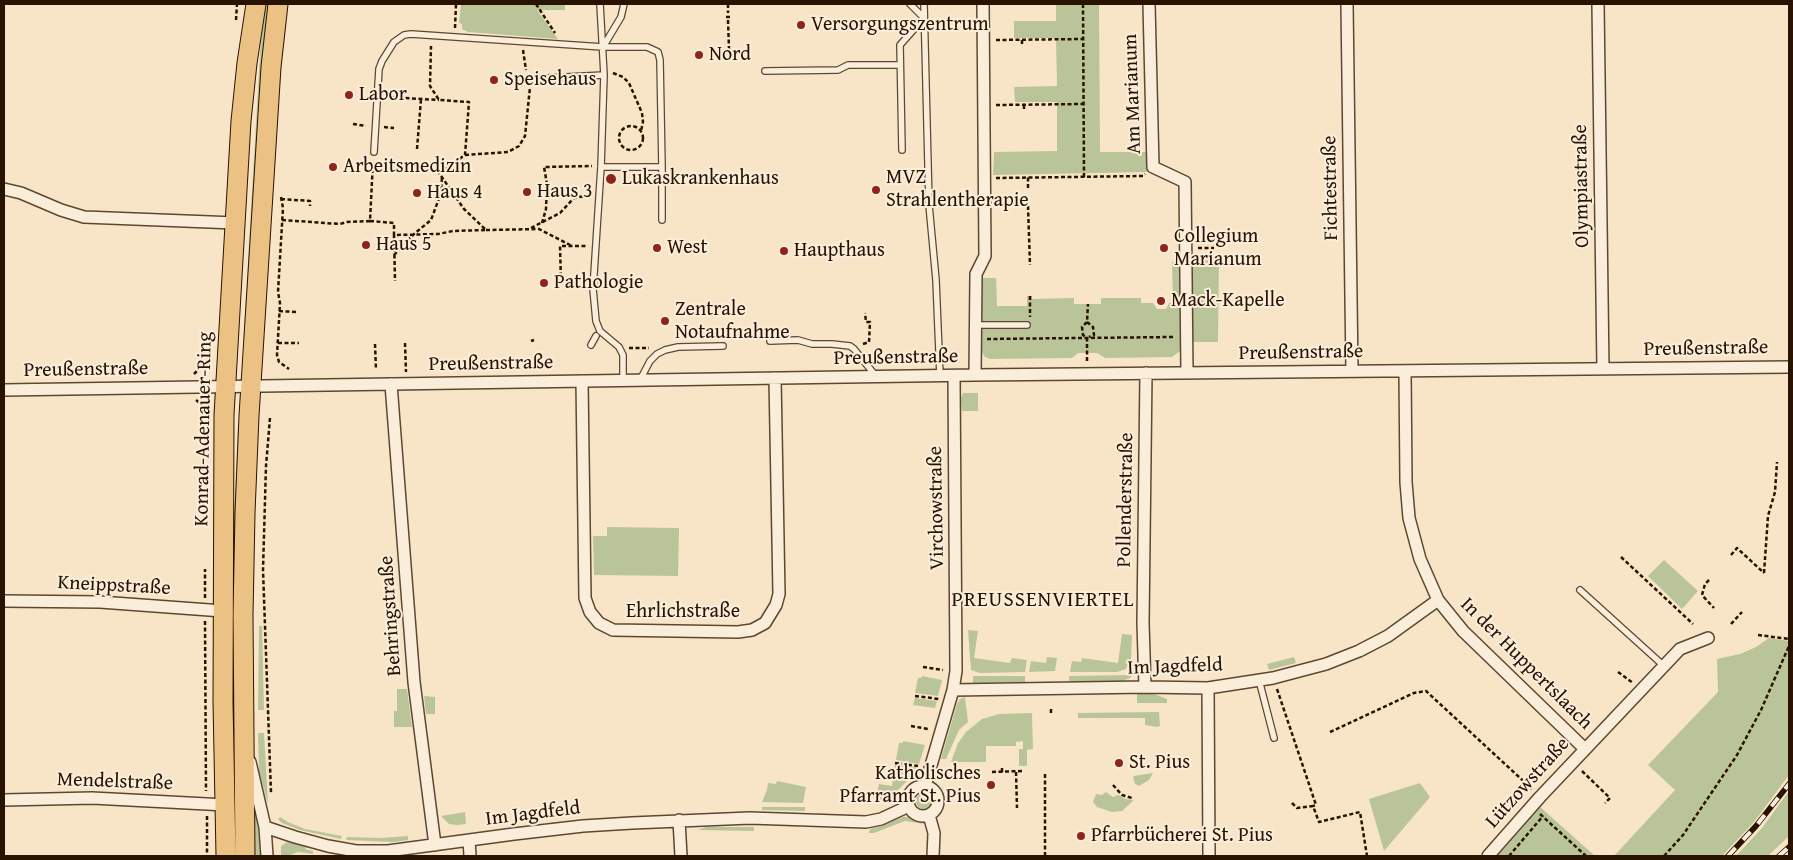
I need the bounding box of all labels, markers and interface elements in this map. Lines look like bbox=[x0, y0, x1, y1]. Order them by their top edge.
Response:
place label: Versorgungszentrum bbox=[811, 13, 989, 37]
marker: Versorgungszentrum bbox=[795, 19, 807, 31]
street label: Am Marianum bbox=[1119, 33, 1147, 155]
place label: Nord bbox=[709, 43, 751, 67]
marker: Nord bbox=[693, 49, 705, 61]
place label: Speisehaus bbox=[504, 68, 596, 92]
marker: Speisehaus bbox=[488, 74, 500, 86]
place label: Labor bbox=[359, 83, 407, 107]
marker: Labor bbox=[343, 89, 355, 101]
street label: Olympiastraße bbox=[1569, 124, 1595, 248]
street label: Fichtestraße bbox=[1318, 135, 1344, 241]
place label: Arbeitsmedizin bbox=[343, 155, 471, 179]
marker: Arbeitsmedizin bbox=[327, 161, 339, 173]
place label: MVZ Strahlentherapie bbox=[886, 166, 1029, 213]
place label: Lukaskrankenhaus bbox=[622, 167, 779, 191]
marker: Lukaskrankenhaus bbox=[604, 172, 618, 186]
place label: Haus 3 bbox=[537, 180, 593, 204]
place label: Haus 4 bbox=[427, 181, 483, 205]
marker: MVZ Strahlentherapie bbox=[870, 184, 882, 196]
marker: Haus 3 bbox=[521, 186, 533, 198]
marker: Haus 4 bbox=[411, 187, 423, 199]
place label: Collegium Marianum bbox=[1174, 225, 1262, 272]
place label: Haus 5 bbox=[376, 233, 432, 257]
place label: West bbox=[667, 236, 708, 260]
marker: Haus 5 bbox=[360, 239, 372, 251]
place label: Haupthaus bbox=[794, 239, 885, 263]
marker: West bbox=[651, 242, 663, 254]
marker: Collegium Marianum bbox=[1158, 242, 1170, 254]
marker: Haupthaus bbox=[778, 245, 790, 257]
place label: Pathologie bbox=[554, 271, 643, 295]
marker: Pathologie bbox=[538, 277, 550, 289]
place label: Mack-Kapelle bbox=[1171, 289, 1285, 313]
marker: Mack-Kapelle bbox=[1155, 295, 1167, 307]
place label: Zentrale Notaufnahme bbox=[675, 298, 790, 345]
marker: Zentrale Notaufnahme bbox=[659, 315, 671, 327]
street label: Konrad-Adenauer-Ring bbox=[190, 331, 218, 527]
street label: Preußenstraße bbox=[1643, 336, 1769, 362]
street label: Preußenstraße bbox=[1238, 340, 1364, 366]
street label: Preußenstraße bbox=[833, 345, 959, 371]
street label: Preußenstraße bbox=[428, 351, 554, 377]
street label: Preußenstraße bbox=[23, 357, 149, 383]
street label: Pollenderstraße bbox=[1113, 432, 1139, 568]
street label: Virchowstraße bbox=[924, 446, 950, 570]
street label: Behringstraße bbox=[375, 555, 407, 677]
street label: Kneippstraße bbox=[57, 571, 171, 601]
district label: PREUSSENVIERTEL bbox=[950, 588, 1136, 614]
street label: In der Huppertslaach bbox=[1455, 593, 1597, 735]
street label: Ehrlichstraße bbox=[626, 600, 740, 624]
street label: Im Jagdfeld bbox=[1127, 653, 1223, 681]
street label: Lützowstraße bbox=[1481, 733, 1575, 833]
place label: St. Pius bbox=[1129, 751, 1190, 775]
marker: St. Pius bbox=[1113, 757, 1125, 769]
place label: Katholisches Pfarramt St. Pius bbox=[840, 762, 981, 809]
street label: Mendelstraße bbox=[56, 768, 174, 796]
marker: Katholisches Pfarramt St. Pius bbox=[985, 779, 997, 791]
street label: Im Jagdfeld bbox=[484, 796, 582, 832]
place label: Pfarrbücherei St. Pius bbox=[1091, 824, 1273, 848]
marker: Pfarrbücherei St. Pius bbox=[1075, 830, 1087, 842]

